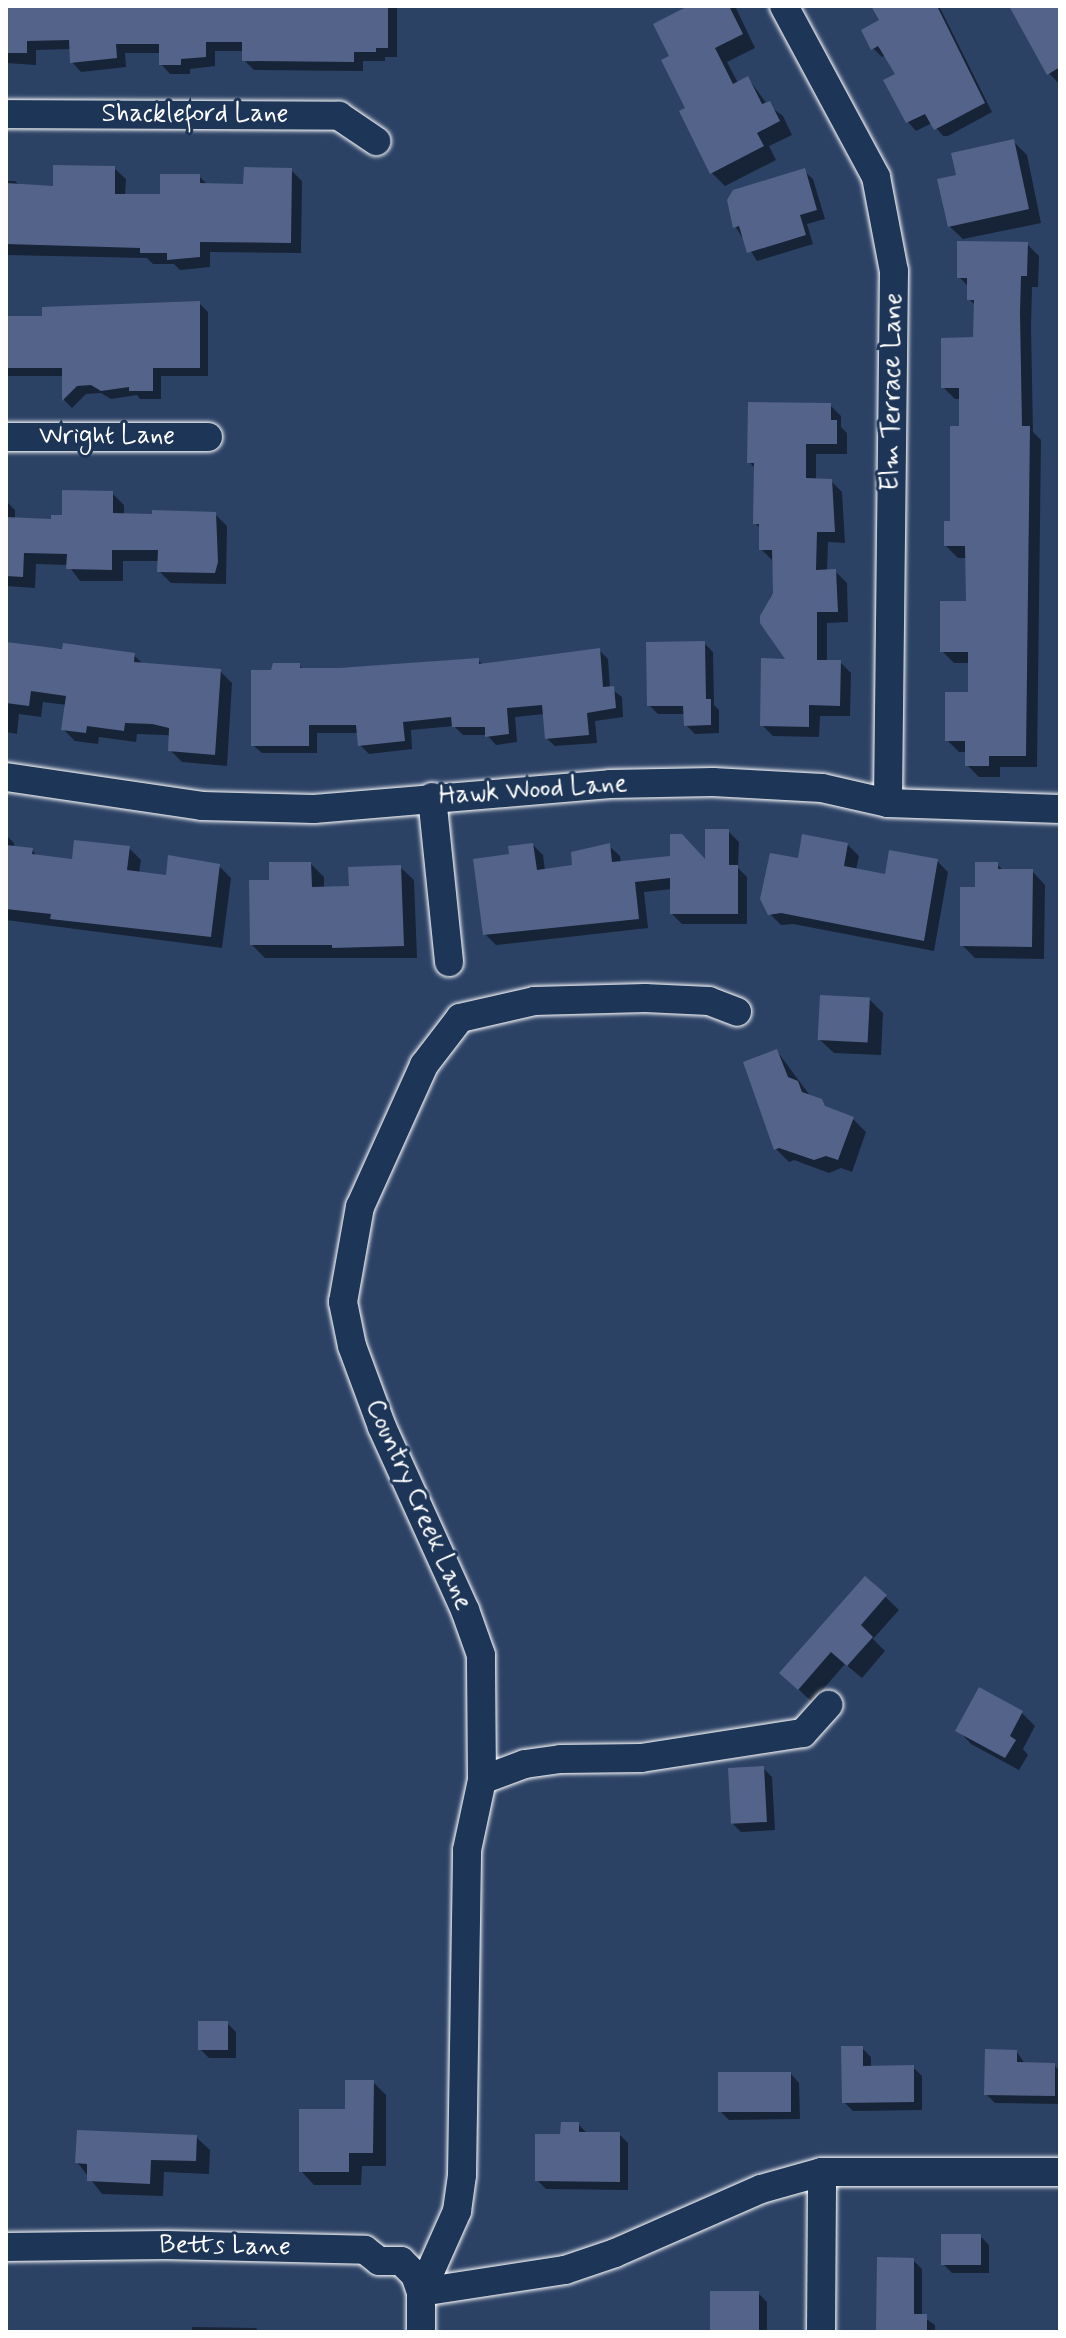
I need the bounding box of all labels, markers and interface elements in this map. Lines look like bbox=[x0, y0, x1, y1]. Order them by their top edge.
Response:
street label: Shackleford Lane bbox=[100, 99, 290, 131]
street label: Elm Terrace Lane bbox=[876, 293, 910, 491]
street label: Wright Lane bbox=[38, 421, 176, 453]
street label: Hawk Wood Lane bbox=[438, 769, 628, 813]
street label: Country Creek Lane bbox=[358, 1396, 478, 1614]
street label: Betts Lane bbox=[160, 2230, 290, 2264]

